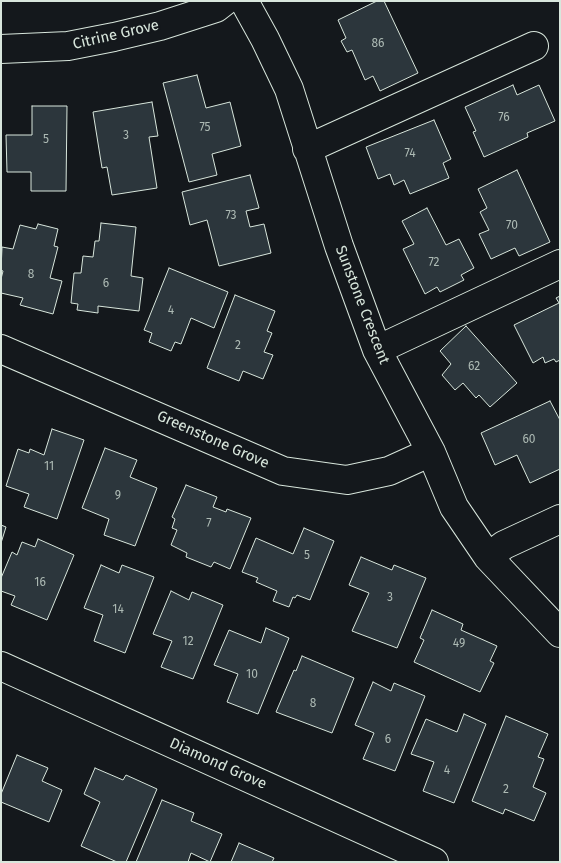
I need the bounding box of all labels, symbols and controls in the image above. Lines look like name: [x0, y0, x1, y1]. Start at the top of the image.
street label: Citrine Grove: [71, 16, 161, 54]
house number: 86: [371, 37, 385, 51]
house number: 76: [498, 111, 510, 125]
house number: 75: [199, 121, 211, 135]
house number: 3: [123, 129, 129, 143]
house number: 5: [43, 133, 49, 147]
house number: 74: [404, 147, 416, 161]
house number: 73: [225, 209, 237, 223]
house number: 70: [506, 219, 518, 233]
street label: Sunstone Crescent: [331, 243, 393, 367]
house number: 72: [428, 256, 440, 270]
house number: 8: [28, 268, 34, 282]
house number: 6: [103, 277, 109, 291]
house number: 4: [168, 304, 174, 318]
house number: 2: [235, 339, 241, 353]
house number: 62: [468, 360, 480, 374]
street label: Greenstone Grove: [154, 407, 272, 473]
house number: 60: [522, 433, 536, 447]
house number: 11: [44, 460, 54, 474]
house number: 9: [115, 489, 121, 503]
house number: 7: [206, 517, 212, 531]
house number: 5: [304, 549, 310, 563]
house number: 16: [34, 576, 46, 590]
house number: 3: [387, 591, 393, 605]
house number: 14: [112, 603, 124, 617]
house number: 12: [182, 635, 194, 649]
house number: 49: [453, 637, 465, 651]
house number: 10: [246, 668, 258, 682]
house number: 8: [310, 697, 316, 711]
house number: 6: [385, 733, 391, 747]
street label: Diamond Grove: [167, 735, 269, 793]
house number: 4: [444, 764, 450, 778]
house number: 2: [503, 783, 509, 797]

